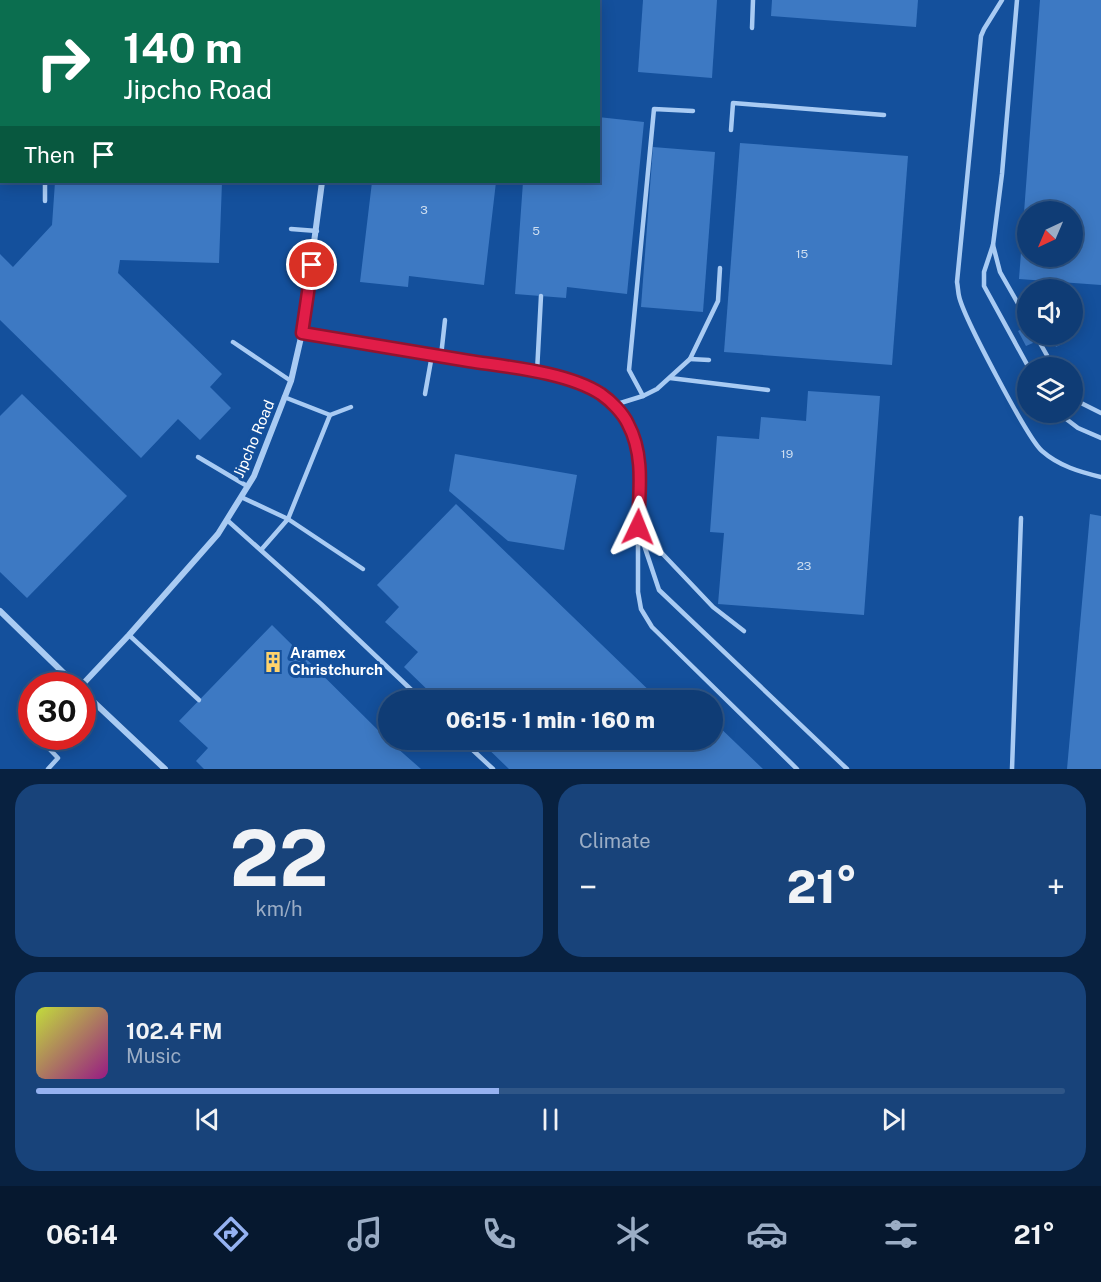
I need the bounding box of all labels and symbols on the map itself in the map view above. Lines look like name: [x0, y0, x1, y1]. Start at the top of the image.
north arrow: [1017, 201, 1083, 267]
house number: 3: [420, 203, 428, 217]
house number: 5: [532, 224, 540, 238]
pin: [286, 239, 337, 290]
house number: 15: [796, 247, 809, 261]
street label: Jipcho Road: [230, 397, 278, 480]
house number: 19: [781, 447, 793, 461]
position arrow: [606, 495, 670, 559]
house number: 23: [797, 559, 811, 573]
place label: Aramex Christchurch: [290, 644, 383, 678]
building icon: Aramex Christchurch: [261, 650, 285, 674]
speed limit sign: 30: [18, 672, 96, 750]

